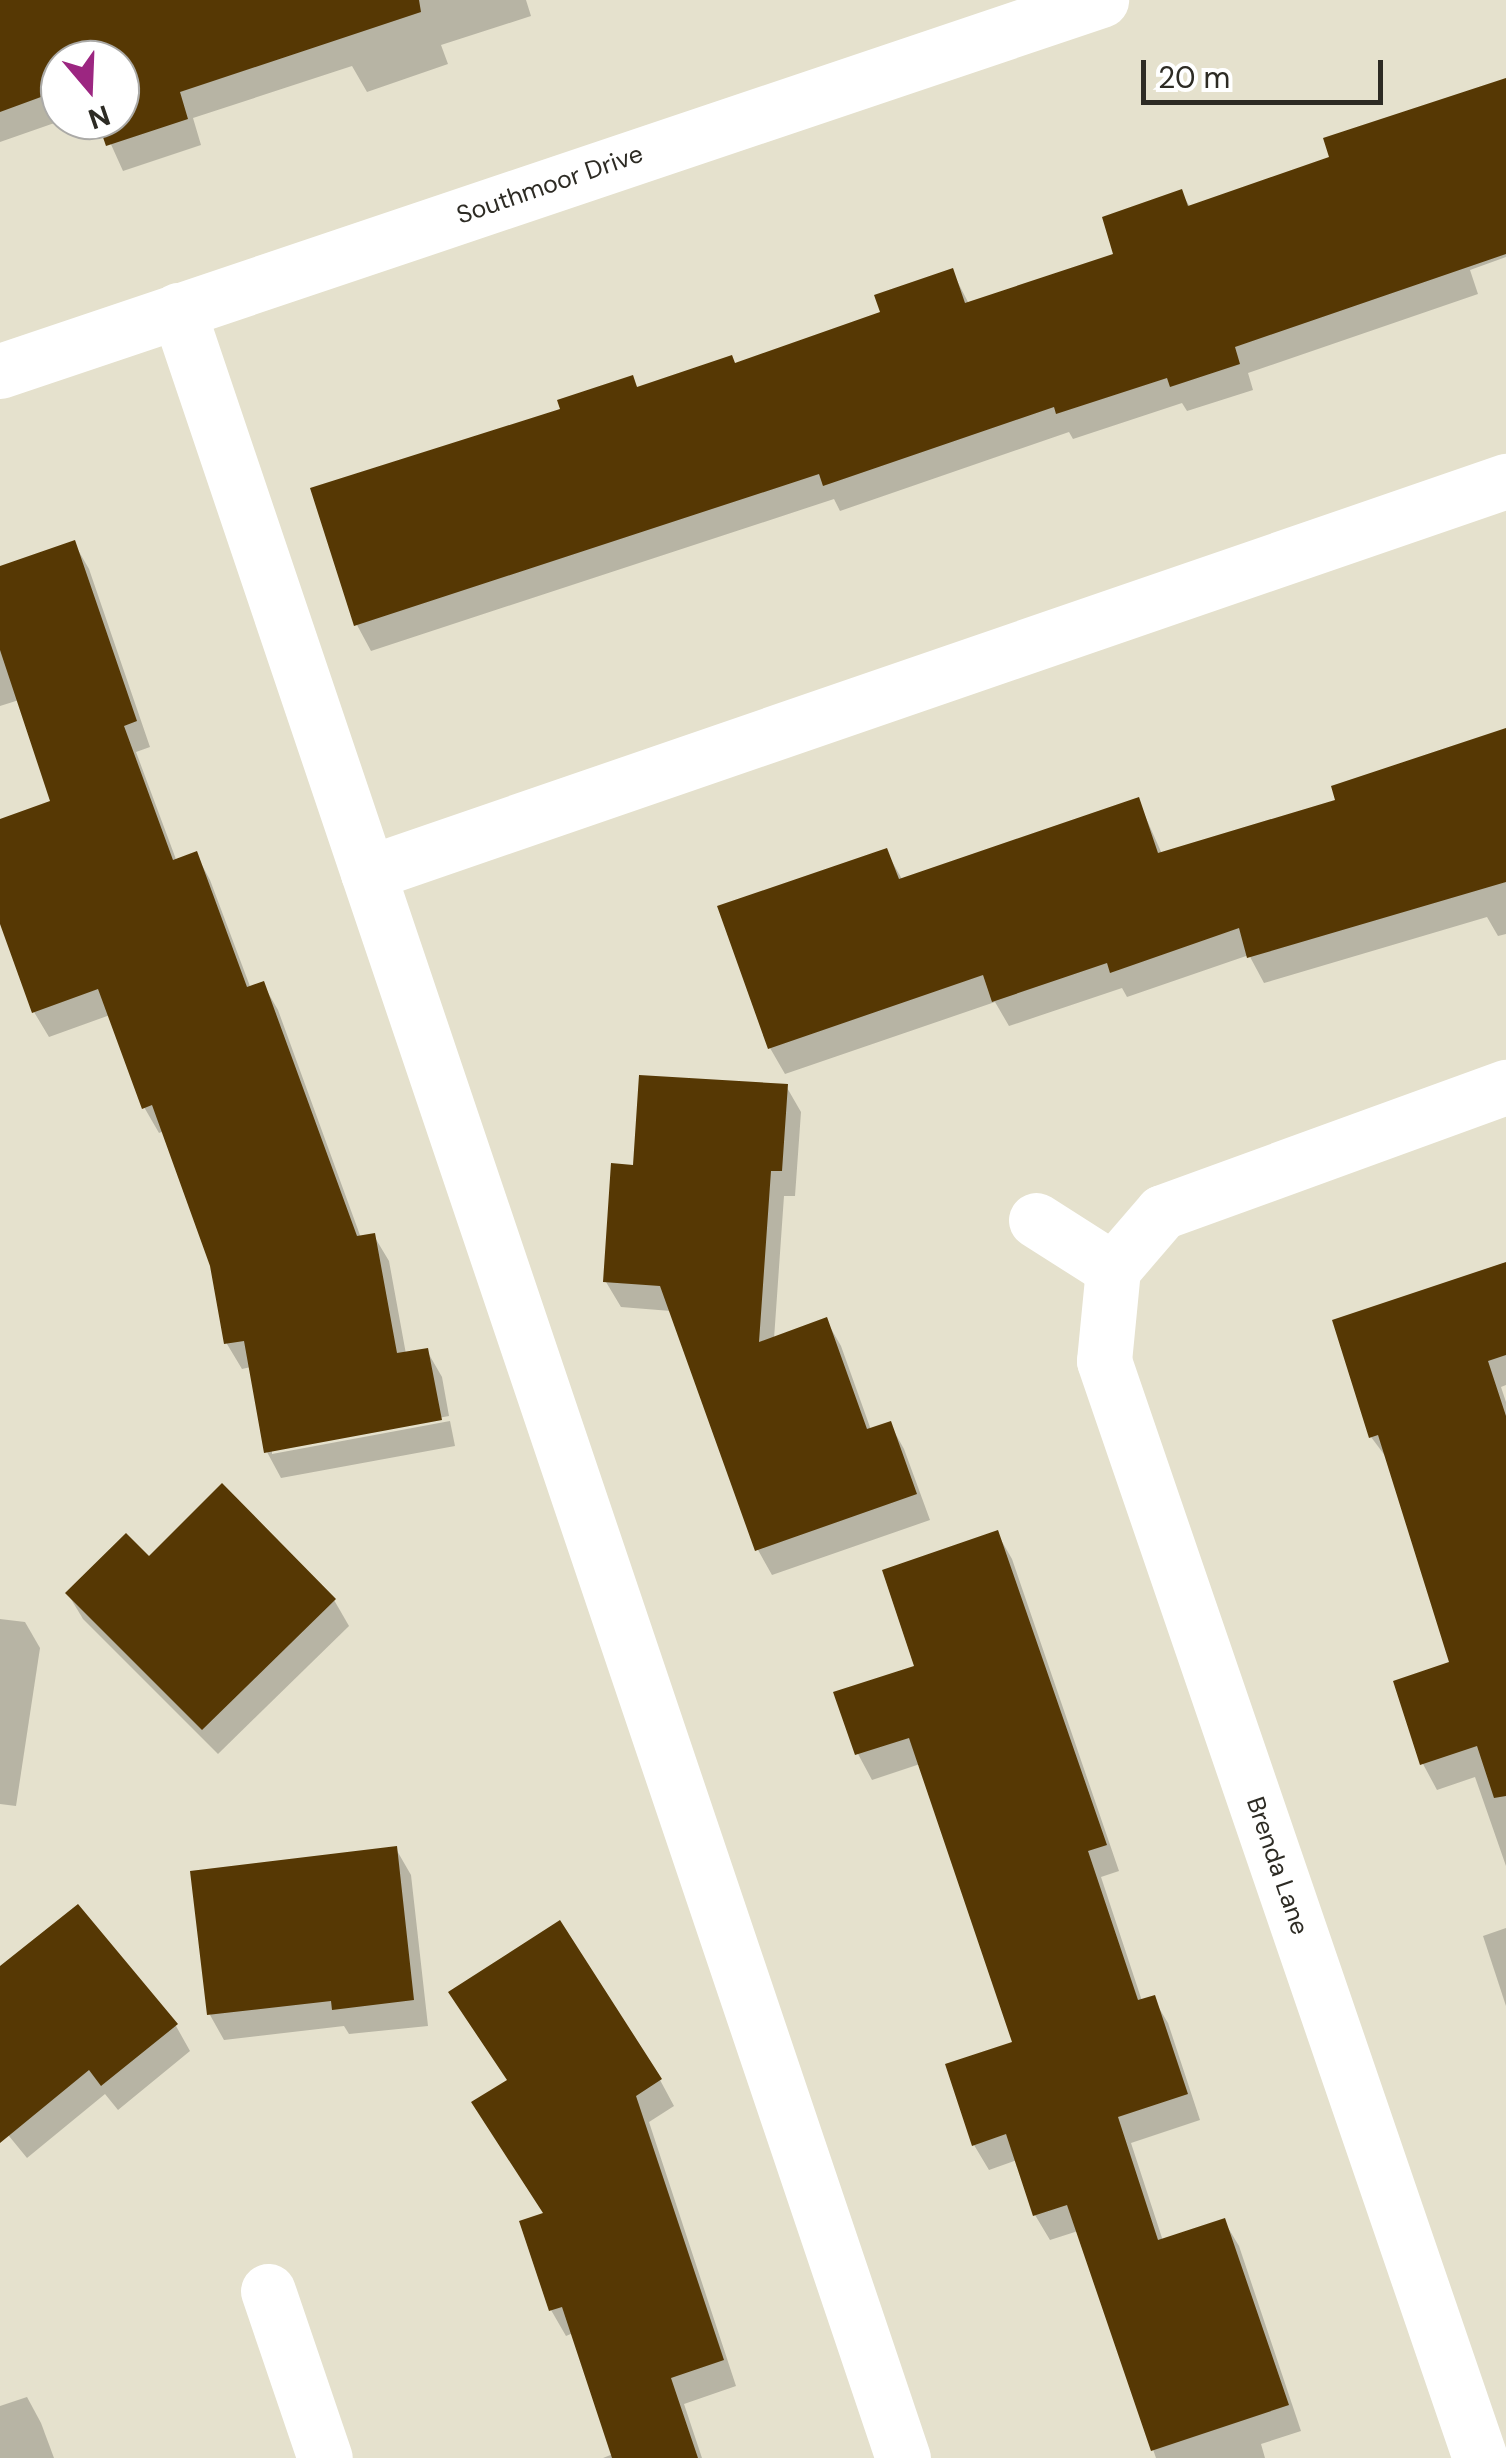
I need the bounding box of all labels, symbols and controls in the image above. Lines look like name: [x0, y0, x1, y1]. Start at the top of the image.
north arrow: [40, 40, 140, 140]
scale bar: [1146, 40, 1388, 102]
text: 20 m: [1158, 58, 1230, 97]
text: N: [84, 96, 115, 138]
street label: Southmoor Drive: [453, 139, 647, 231]
street label: Brenda Lane: [1239, 1793, 1315, 1939]

